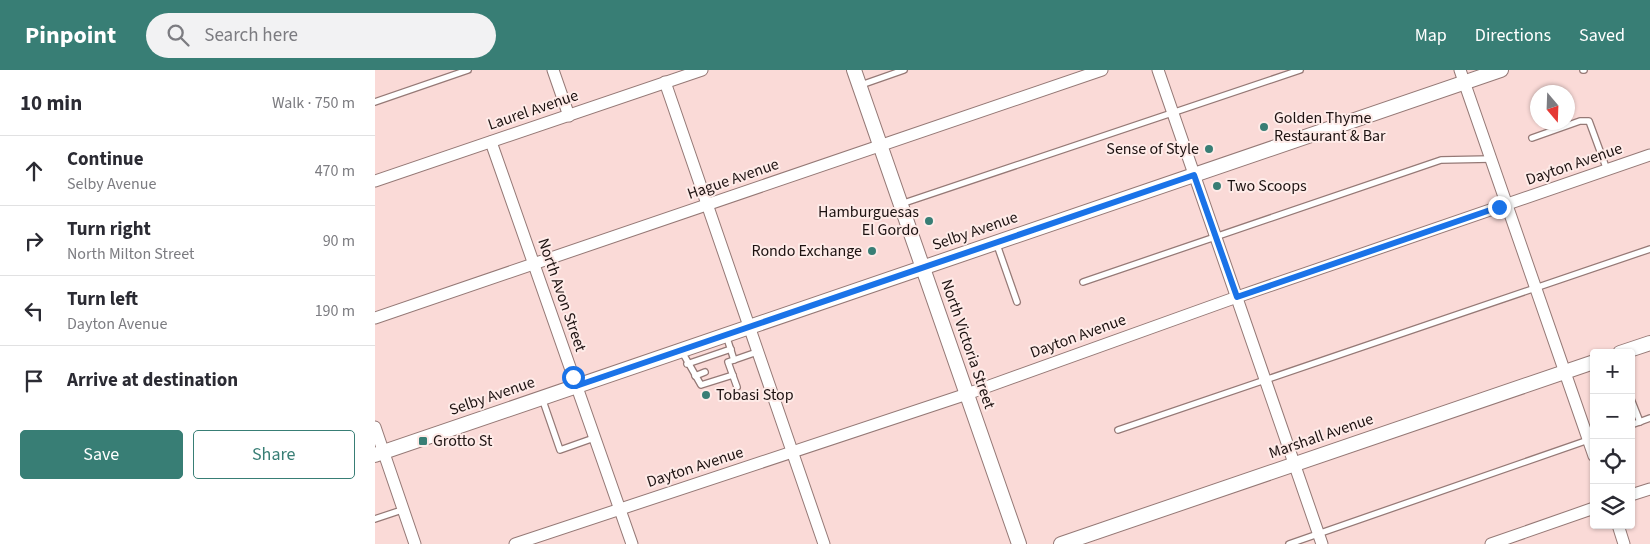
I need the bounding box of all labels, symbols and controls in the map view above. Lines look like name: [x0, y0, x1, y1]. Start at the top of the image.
search box: [146, 13, 496, 58]
text: Pinpoint: [25, 18, 116, 53]
icon: search: [164, 21, 192, 49]
text: Search here: [204, 22, 298, 49]
text: Map: [1415, 23, 1447, 48]
text: Directions: [1475, 23, 1551, 48]
text: Saved: [1579, 23, 1625, 48]
street label: Laurel Avenue: [485, 84, 581, 136]
north arrow: [1530, 85, 1575, 130]
text: 10 min: [20, 88, 82, 118]
text: Walk · 750 m: [272, 92, 355, 114]
place label: Golden Thyme Restaurant & Bar: [1274, 107, 1386, 147]
marker: Golden Thyme Restaurant & Bar: [1258, 121, 1270, 133]
street label: Dayton Avenue: [1523, 137, 1625, 191]
place label: Sense of Style: [1106, 138, 1199, 160]
marker: Sense of Style: [1203, 143, 1215, 155]
text: Continue: [67, 146, 144, 173]
street label: Hague Avenue: [684, 153, 782, 205]
icon: ahead: [20, 157, 48, 185]
text: 470 m: [315, 160, 355, 182]
text: Selby Avenue: [67, 173, 156, 195]
place label: Two Scoops: [1227, 175, 1307, 197]
marker: Two Scoops: [1211, 180, 1223, 192]
route end: [1488, 196, 1511, 219]
place label: Hamburguesas El Gordo: [818, 201, 919, 241]
street label: Selby Avenue: [929, 206, 1021, 256]
marker: Hamburguesas El Gordo: [923, 215, 935, 227]
text: Turn right: [67, 216, 151, 243]
icon: right: [20, 227, 48, 255]
text: 90 m: [323, 230, 355, 252]
street label: North Avon Street: [532, 235, 592, 355]
place label: Rondo Exchange: [751, 240, 862, 262]
text: North Milton Street: [67, 243, 194, 265]
marker: Rondo Exchange: [866, 245, 878, 257]
street label: North Victoria Street: [935, 276, 1001, 412]
text: Turn left: [67, 286, 138, 313]
icon: left: [20, 297, 48, 325]
text: 190 m: [315, 300, 355, 322]
street label: Dayton Avenue: [1027, 308, 1129, 364]
text: Dayton Avenue: [67, 313, 168, 335]
map controls: [1590, 349, 1635, 529]
button: +: [1590, 349, 1635, 394]
route start: [562, 366, 585, 389]
icon: arrive: [20, 367, 48, 395]
text: Arrive at destination: [67, 367, 238, 394]
street label: Selby Avenue: [446, 371, 538, 421]
place label: Tobasi Stop: [716, 384, 794, 406]
marker: Tobasi Stop: [700, 389, 712, 401]
button: −: [1590, 394, 1635, 439]
street label: Marshall Avenue: [1266, 408, 1376, 464]
button: Save: [20, 430, 183, 479]
button: Share: [193, 430, 355, 479]
place label: Grotto St: [433, 430, 493, 452]
marker: Grotto St: [417, 435, 429, 447]
button: locate: [1590, 439, 1635, 484]
street label: Dayton Avenue: [644, 441, 746, 493]
button: layers: [1590, 484, 1635, 529]

